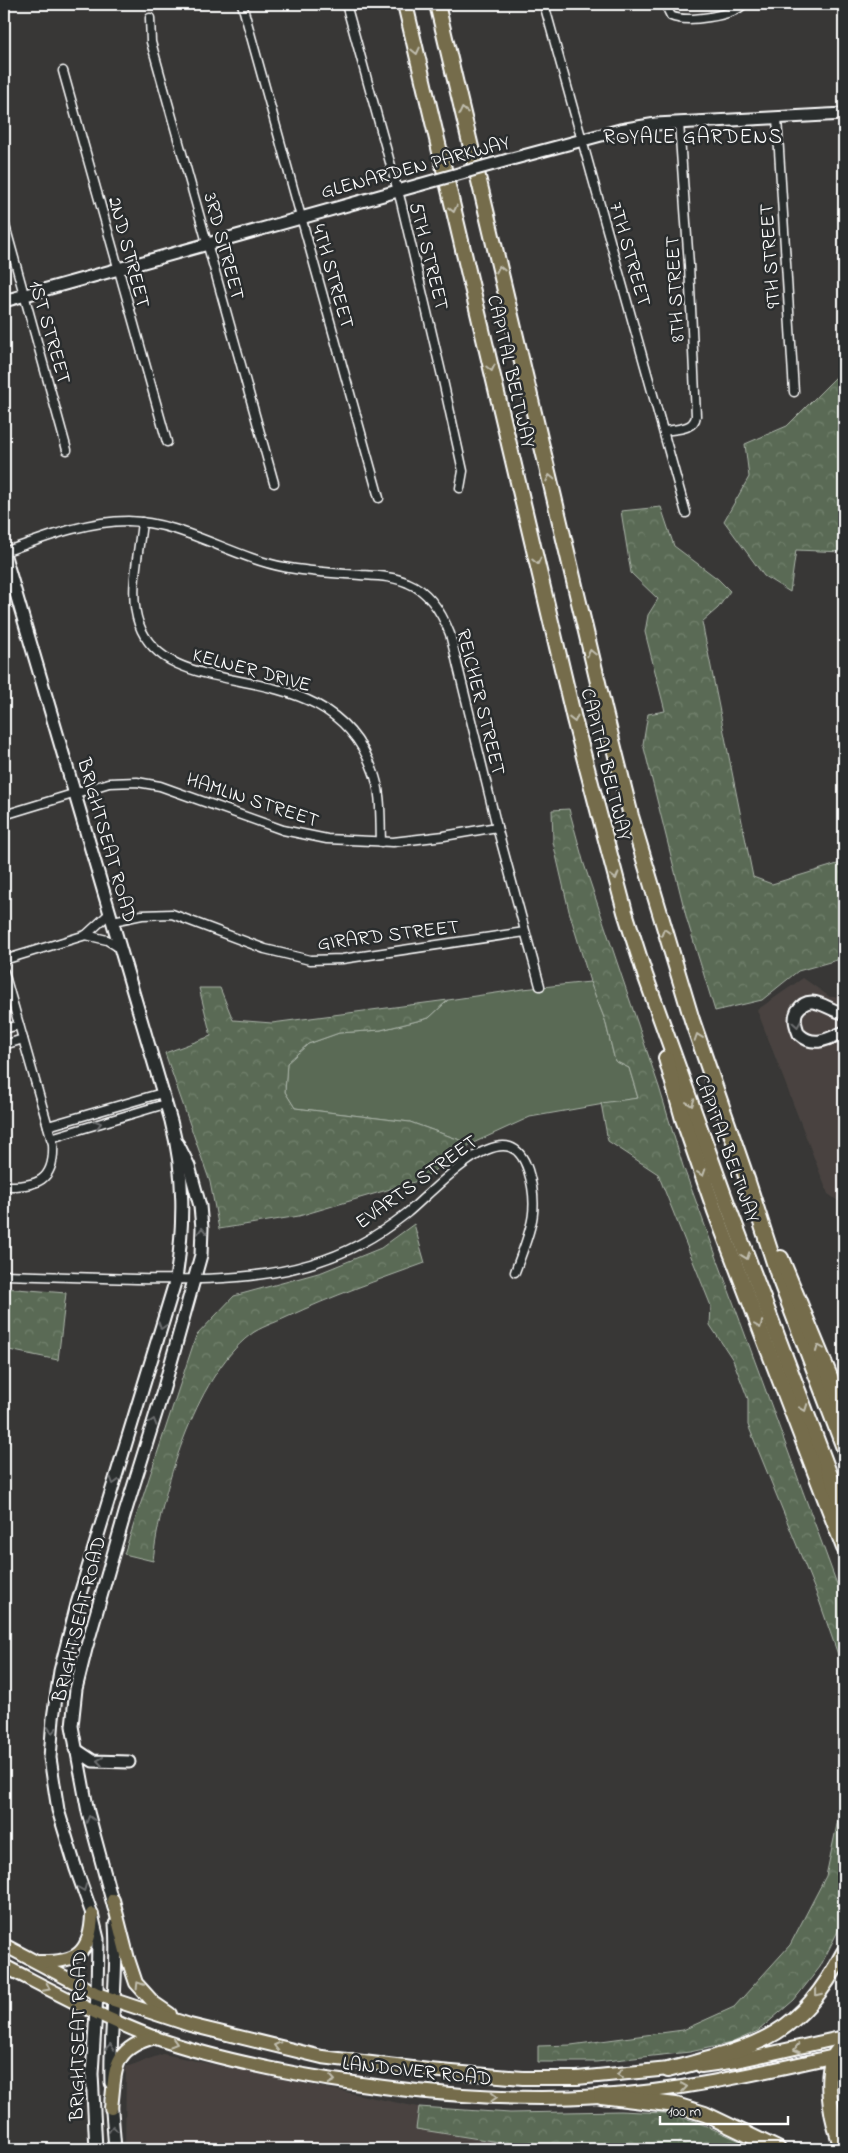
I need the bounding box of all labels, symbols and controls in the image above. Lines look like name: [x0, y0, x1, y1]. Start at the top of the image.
one-way arrow: [410, 47, 421, 56]
one-way arrow: [458, 107, 469, 116]
district label: ROYALE GARDENS: [603, 123, 783, 153]
street label: GLENARDEN PARKWAY: [318, 129, 513, 208]
street label: 3RD STREET: [194, 190, 251, 304]
street label: 2ND STREET: [99, 194, 156, 312]
street label: 5TH STREET: [400, 199, 455, 314]
street label: 7TH STREET: [600, 199, 657, 310]
street label: 9TH STREET: [753, 202, 790, 309]
one-way arrow: [447, 205, 458, 214]
street label: 4TH STREET: [303, 221, 360, 332]
street label: 8TH STREET: [659, 235, 694, 343]
one-way arrow: [495, 265, 506, 274]
street label: 1ST STREET: [20, 277, 77, 388]
street label: CAPITAL BELTWAY: [478, 292, 541, 451]
one-way arrow: [485, 363, 496, 372]
one-way arrow: [545, 474, 556, 483]
one-way arrow: [531, 556, 542, 565]
street label: REICHER STREET: [447, 626, 512, 779]
street label: KELNER DRIVE: [189, 642, 314, 701]
one-way arrow: [586, 648, 597, 657]
street label: CAPITAL BELTWAY: [572, 685, 638, 844]
one-way arrow: [568, 714, 579, 723]
street label: BRIGHTSEAT ROAD: [68, 754, 143, 926]
street label: HAMLIN STREET: [182, 766, 322, 836]
one-way arrow: [610, 871, 620, 880]
street label: GIRARD STREET: [316, 913, 461, 960]
one-way arrow: [661, 928, 671, 937]
one-way arrow: [791, 1021, 802, 1029]
one-way arrow: [694, 1033, 704, 1042]
street label: CAPITAL BELTWAY: [685, 1071, 766, 1227]
one-way arrow: [685, 1099, 695, 1107]
one-way arrow: [94, 1119, 102, 1129]
street label: EVARTS STREET: [350, 1129, 485, 1237]
one-way arrow: [696, 1168, 706, 1177]
one-way arrow: [197, 1227, 207, 1234]
one-way arrow: [740, 1251, 750, 1260]
one-way arrow: [158, 1321, 168, 1330]
one-way arrow: [753, 1321, 763, 1329]
one-way arrow: [815, 1344, 826, 1353]
one-way arrow: [798, 1403, 808, 1412]
one-way arrow: [148, 1419, 158, 1427]
one-way arrow: [109, 1477, 119, 1485]
street label: BRIGHTSEAT ROAD: [46, 1534, 115, 1707]
one-way arrow: [47, 1726, 58, 1734]
one-way arrow: [96, 1756, 104, 1767]
one-way arrow: [85, 1815, 96, 1824]
one-way arrow: [77, 1883, 87, 1891]
street label: BRIGHTSEAT ROAD: [64, 1951, 95, 2122]
one-way arrow: [135, 1981, 145, 1990]
one-way arrow: [42, 1982, 51, 1992]
one-way arrow: [815, 1987, 824, 1997]
one-way arrow: [170, 2037, 179, 2048]
one-way arrow: [272, 2041, 281, 2052]
one-way arrow: [105, 2042, 116, 2050]
one-way arrow: [792, 2043, 801, 2054]
street label: LANDOVER ROAD: [341, 2050, 493, 2095]
one-way arrow: [615, 2068, 623, 2079]
one-way arrow: [328, 2074, 337, 2084]
one-way arrow: [680, 2082, 688, 2093]
one-way arrow: [490, 2092, 498, 2102]
scale bar: [660, 2093, 788, 2125]
text: 100 m: [668, 2101, 701, 2123]
one-way arrow: [108, 2124, 119, 2132]

